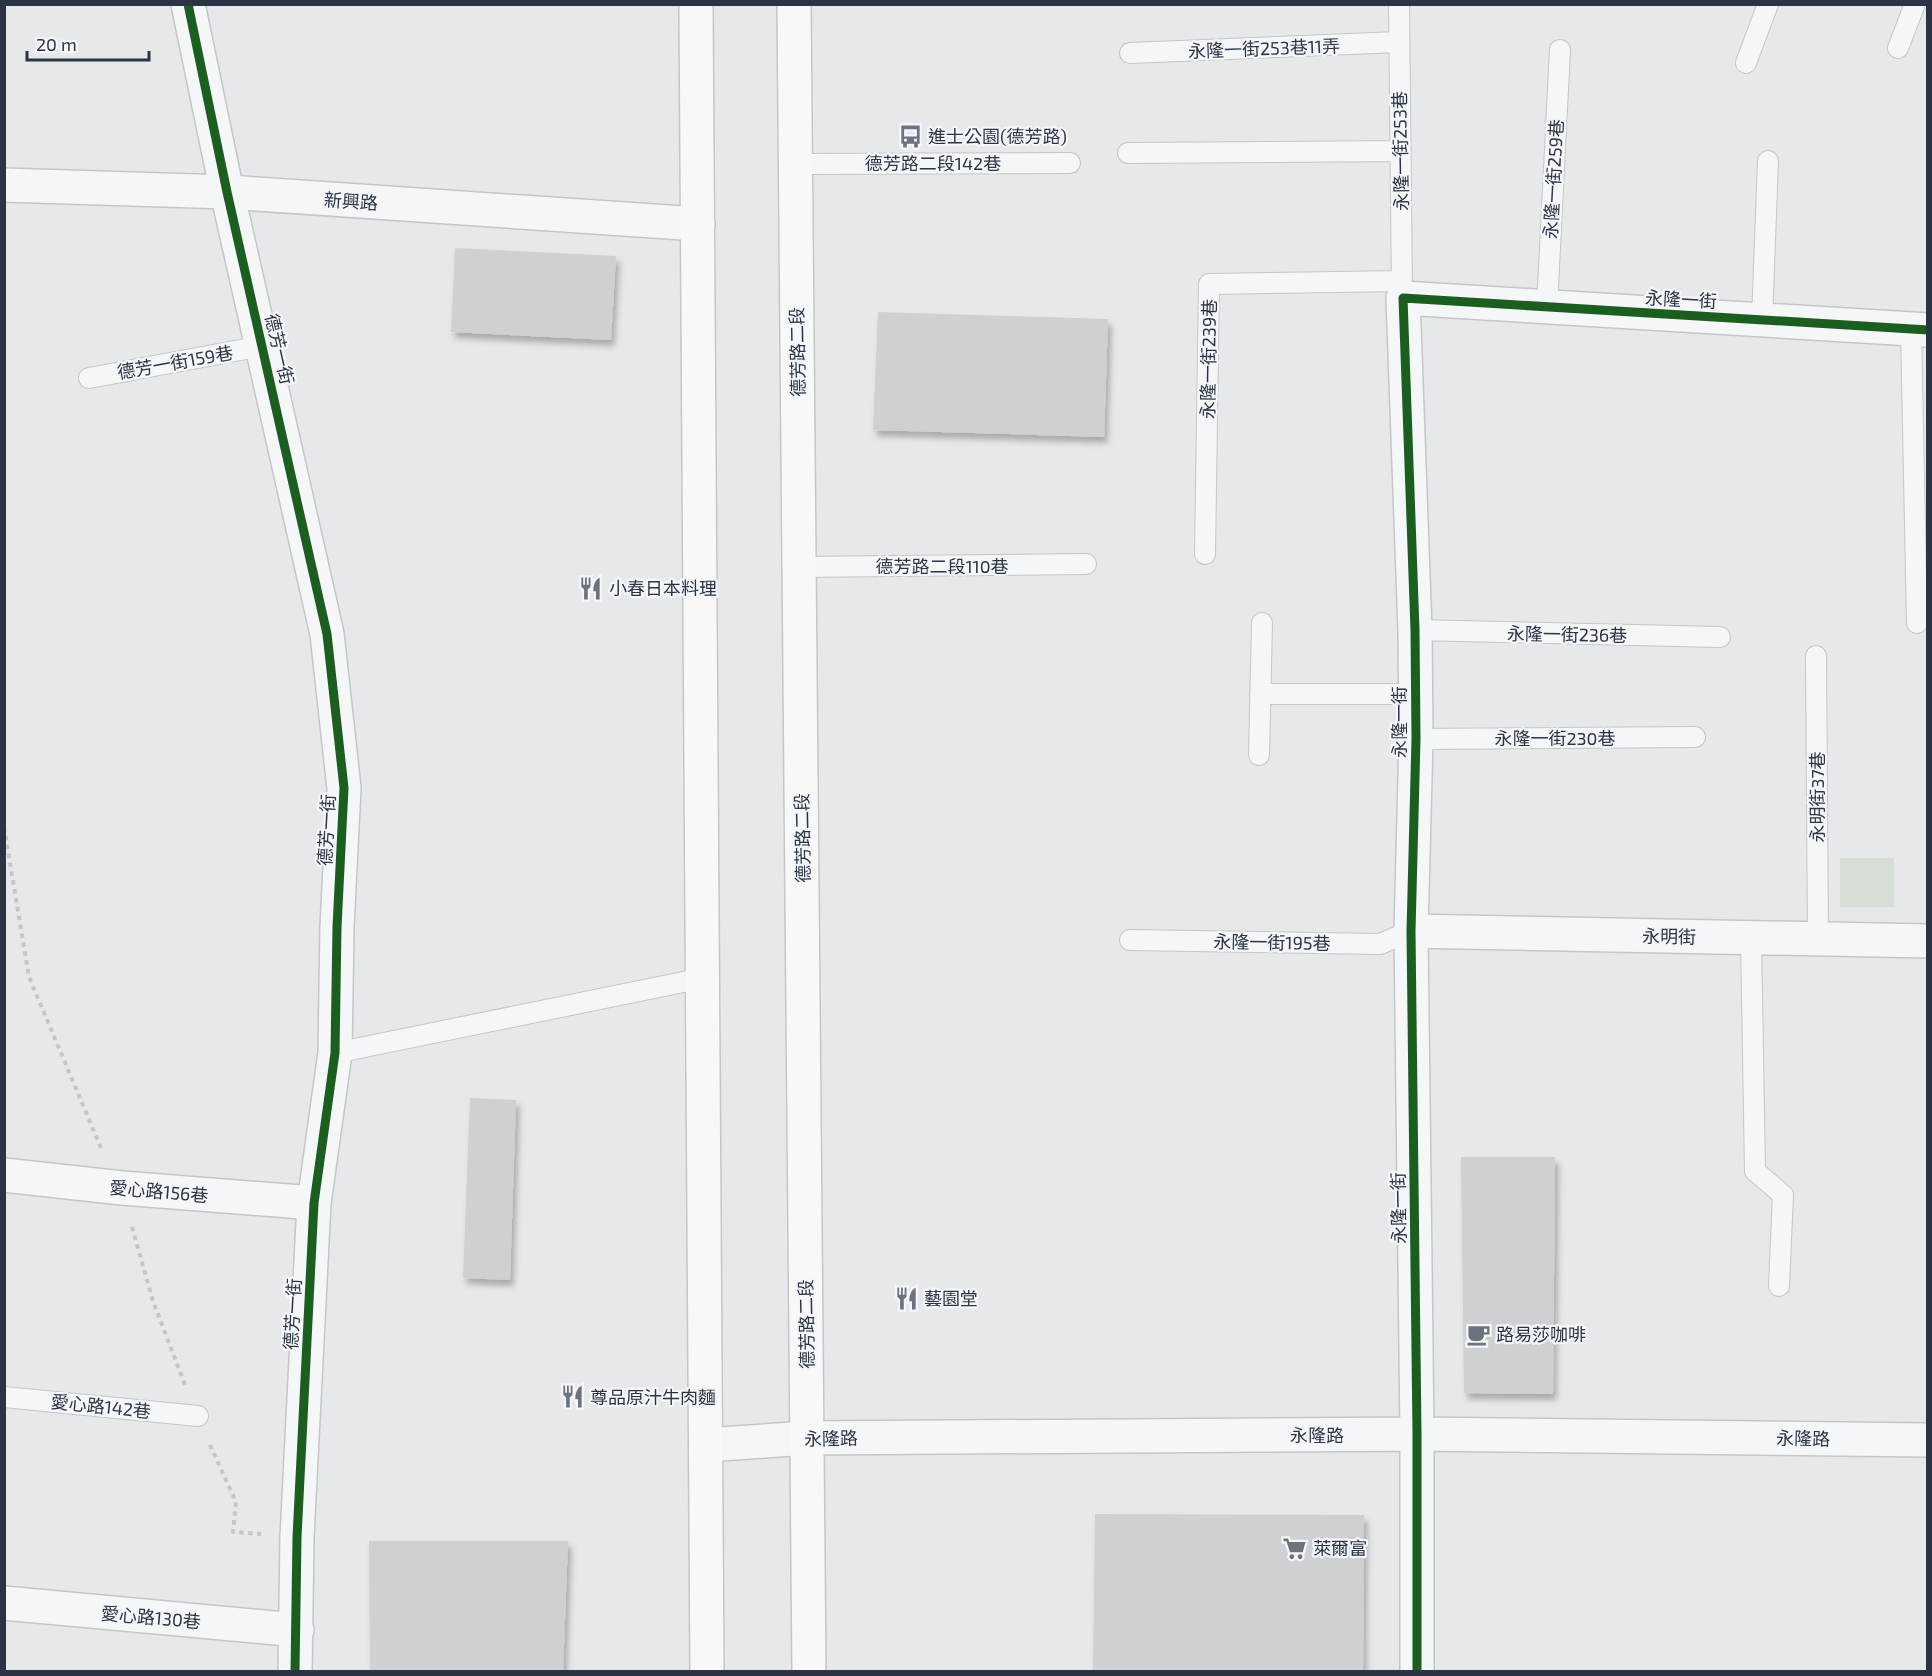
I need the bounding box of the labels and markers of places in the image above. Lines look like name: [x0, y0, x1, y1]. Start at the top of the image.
bus stop icon: 進士公園(德芳路): [897, 123, 923, 149]
place label: 進士公園(德芳路): [928, 125, 1067, 147]
restaurant icon: 小春日本料理: [578, 575, 604, 601]
place label: 小春日本料理: [609, 577, 717, 599]
restaurant icon: 藝園堂: [893, 1285, 919, 1311]
place label: 藝園堂: [924, 1287, 978, 1309]
cafe icon: 路易莎咖啡: [1465, 1321, 1491, 1347]
place label: 路易莎咖啡: [1496, 1323, 1586, 1345]
restaurant icon: 尊品原汁牛肉麵: [559, 1384, 585, 1410]
place label: 尊品原汁牛肉麵: [590, 1386, 716, 1408]
supermarket icon: 萊爾富: [1282, 1535, 1308, 1561]
place label: 萊爾富: [1313, 1537, 1367, 1559]

